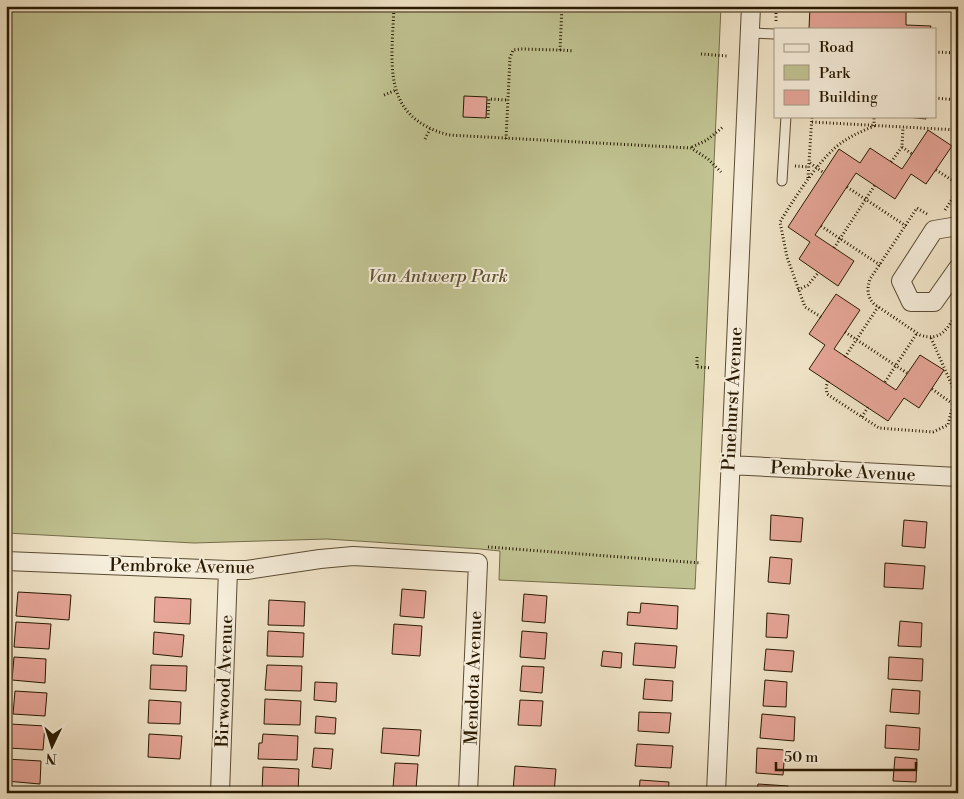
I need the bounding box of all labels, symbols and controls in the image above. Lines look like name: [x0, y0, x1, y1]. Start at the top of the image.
legend: [774, 28, 936, 118]
text: Road: [819, 38, 854, 57]
text: Park: [819, 64, 851, 83]
text: Building: [818, 88, 878, 107]
park label: Van Antwerp Park: [368, 265, 508, 288]
street label: Pinehurst Avenue: [717, 326, 748, 472]
street label: Pembroke Avenue: [770, 456, 916, 487]
street label: Pembroke Avenue: [109, 554, 255, 579]
street label: Mendota Avenue: [460, 610, 487, 746]
street label: Birwood Avenue: [211, 614, 238, 749]
north arrow: [28, 722, 78, 772]
scale bar: [776, 739, 916, 771]
text: 50 m: [784, 748, 818, 767]
text: N: [45, 749, 57, 767]

